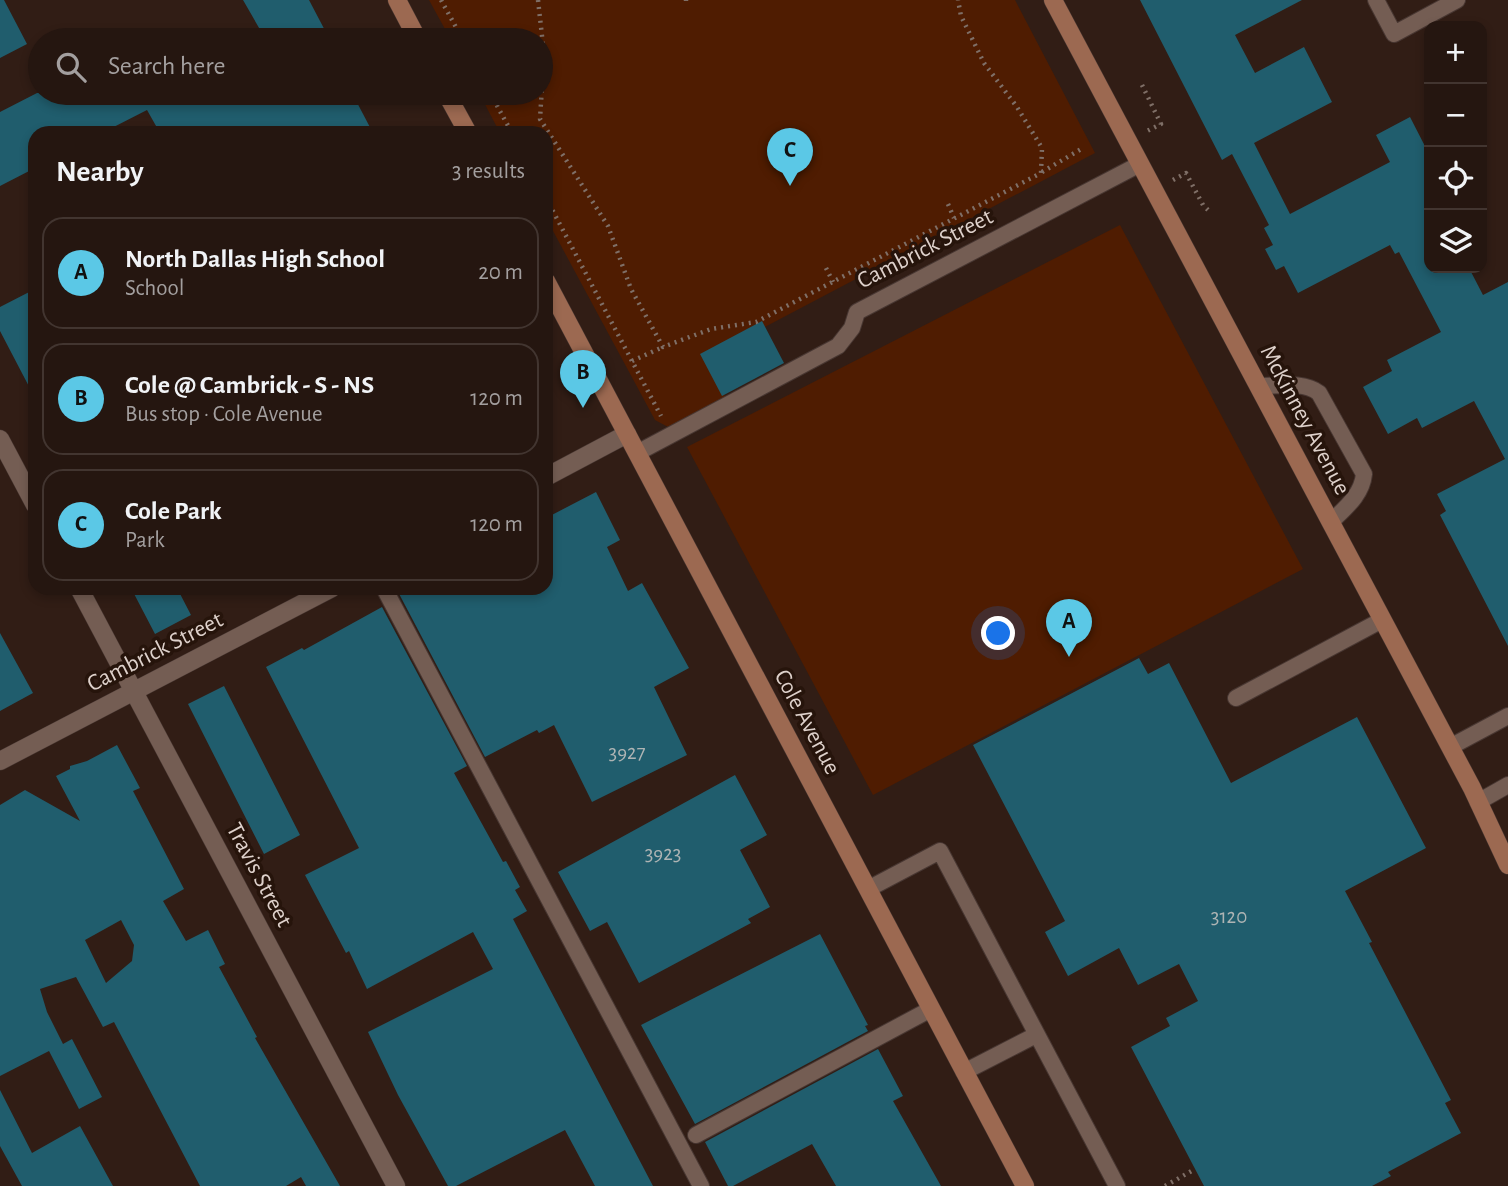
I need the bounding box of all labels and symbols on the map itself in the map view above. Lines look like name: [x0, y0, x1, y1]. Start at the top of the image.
pin: C: [767, 128, 813, 186]
street label: Cambrick Street: [853, 204, 997, 293]
street label: McKinney Avenue: [1256, 341, 1354, 499]
pin: B: [560, 350, 606, 408]
pin: A: [1046, 599, 1092, 657]
street label: Cambrick Street: [83, 607, 227, 696]
your location: [981, 616, 1015, 650]
street label: Cole Avenue: [769, 666, 845, 778]
house number: 3927: [609, 742, 646, 763]
street label: Travis Street: [222, 819, 296, 931]
house number: 3923: [645, 843, 681, 864]
house number: 3120: [1211, 906, 1247, 927]

